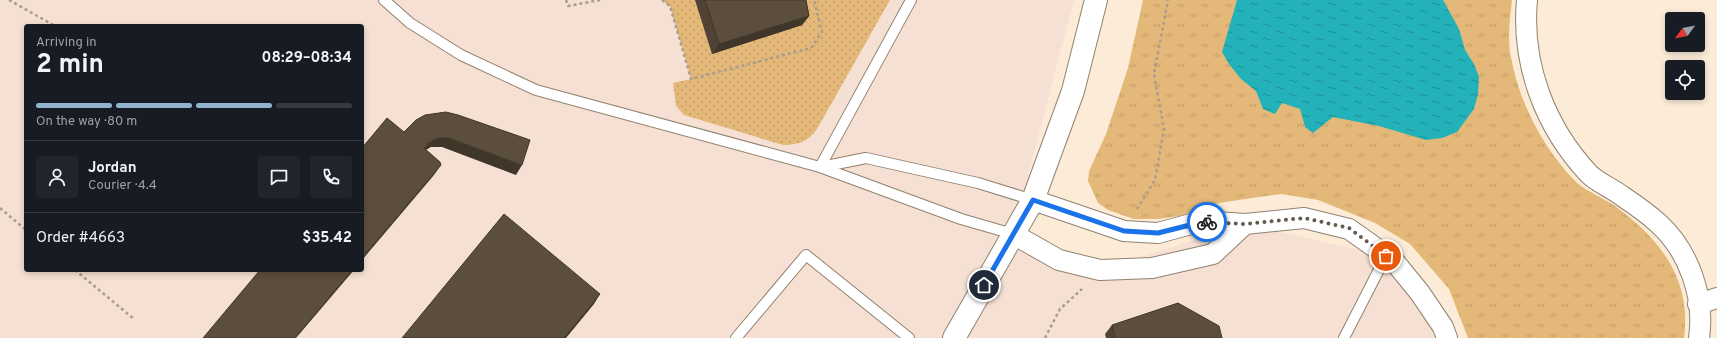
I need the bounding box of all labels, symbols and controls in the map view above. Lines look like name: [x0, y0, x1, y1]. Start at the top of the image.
north arrow: [1665, 12, 1705, 52]
map controls: [1665, 12, 1705, 100]
text: Arriving in: [36, 35, 97, 51]
text: 2 min: [36, 49, 104, 82]
text: 08:29–08:34: [262, 49, 352, 68]
button: locate: [1665, 60, 1705, 100]
text: On the way · 80 m: [36, 114, 137, 130]
button: person: [36, 156, 78, 198]
button: chat: [258, 156, 300, 198]
button: phone: [310, 156, 352, 198]
text: Jordan: [88, 159, 137, 178]
text: Courier · 4.4: [88, 178, 157, 194]
courier: [1187, 202, 1227, 242]
icon: bike: [1196, 211, 1218, 233]
text: Order #4663: [36, 229, 125, 248]
text: $35.42: [302, 229, 352, 248]
pin: [1369, 239, 1403, 273]
icon: bag: [1375, 245, 1397, 267]
pin: [967, 268, 1001, 302]
icon: home: [973, 274, 995, 296]

